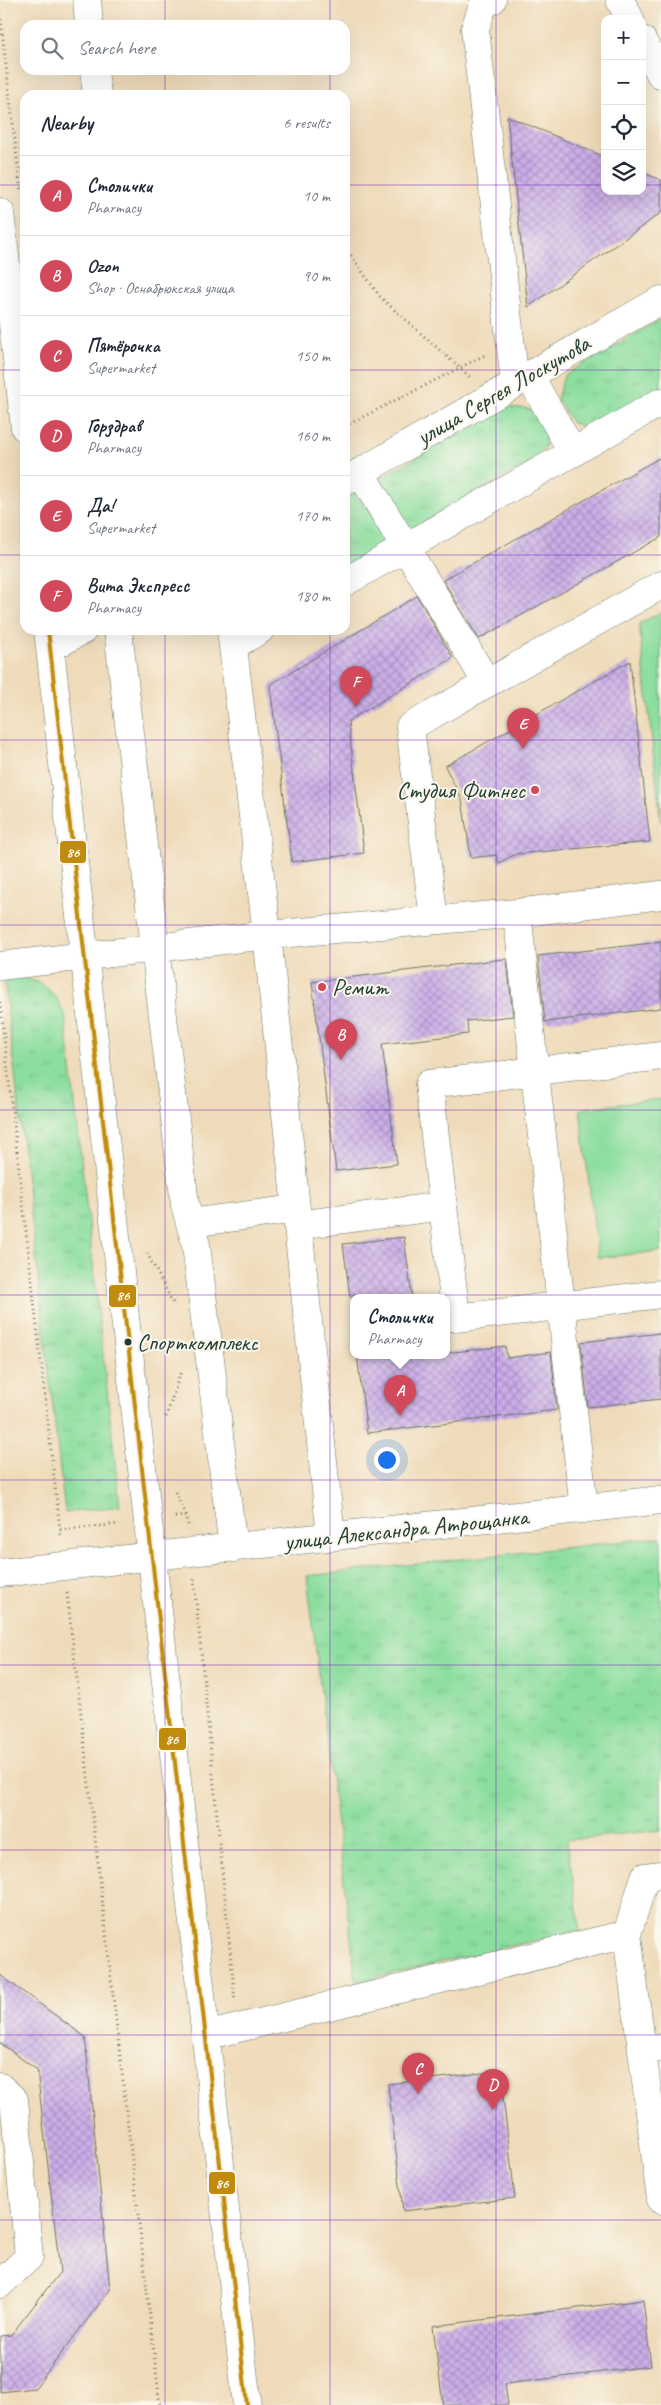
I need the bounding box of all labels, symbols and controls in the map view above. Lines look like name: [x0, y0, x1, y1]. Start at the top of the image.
map controls: [601, 15, 646, 195]
button: +: [601, 15, 646, 60]
search box: [20, 20, 350, 75]
icon: search: [38, 34, 66, 62]
text: Search here: [78, 36, 155, 60]
button: −: [601, 60, 646, 105]
button: locate: [601, 105, 646, 150]
text: Nearby: [40, 110, 93, 136]
text: 6 results: [283, 113, 330, 133]
button: layers: [601, 150, 646, 195]
text: Столички: [87, 174, 152, 198]
text: A: [52, 186, 60, 206]
text: 10 m: [303, 186, 330, 206]
text: Pharmacy: [87, 198, 141, 218]
text: Ozon: [87, 254, 119, 278]
text: B: [52, 266, 60, 286]
text: 90 m: [303, 266, 330, 286]
text: Shop · Оснабрюкская улица: [87, 278, 234, 298]
street label: улица Сергея Лоскутова: [409, 327, 596, 453]
text: Пятёрочка: [87, 334, 160, 358]
text: C: [52, 346, 60, 366]
text: 150 m: [296, 346, 330, 366]
text: Supermarket: [87, 358, 155, 378]
text: Горздрав: [87, 414, 141, 438]
text: D: [51, 426, 61, 446]
text: 160 m: [296, 426, 330, 446]
text: Pharmacy: [87, 438, 141, 458]
text: Да!: [87, 494, 114, 518]
text: E: [52, 506, 60, 526]
text: 170 m: [296, 506, 330, 526]
text: Supermarket: [87, 518, 155, 538]
text: Вита Экспресс: [87, 574, 189, 598]
text: F: [52, 586, 60, 606]
text: 180 m: [296, 586, 330, 606]
text: Pharmacy: [87, 598, 141, 618]
pin: F: [340, 666, 372, 707]
pin: E: [507, 708, 539, 749]
place label: Студия Фитнес: [397, 775, 527, 805]
marker: Студия Фитнес: [529, 784, 541, 796]
line badge: 86: [59, 840, 87, 864]
text: 86: [67, 844, 81, 861]
place label: Ремит: [332, 972, 390, 1002]
marker: Ремит: [316, 981, 328, 993]
pin: B: [325, 1019, 357, 1060]
line badge: 86: [108, 1284, 137, 1308]
text: 86: [117, 1287, 131, 1304]
popup: [350, 1294, 450, 1359]
text: Столички: [368, 1305, 432, 1329]
place label: Спорткомплекс: [137, 1328, 259, 1357]
text: Pharmacy: [368, 1329, 422, 1349]
marker: Спорткомплекс: [123, 1337, 133, 1347]
pin: A: [384, 1375, 416, 1416]
your location: [374, 1447, 400, 1473]
street label: улица Александра Атрощанка: [281, 1501, 532, 1557]
line badge: 86: [158, 1727, 187, 1751]
text: 86: [166, 1731, 180, 1748]
pin: C: [402, 2053, 434, 2094]
pin: D: [477, 2069, 509, 2110]
line badge: 86: [208, 2171, 236, 2195]
text: 86: [216, 2175, 230, 2192]

